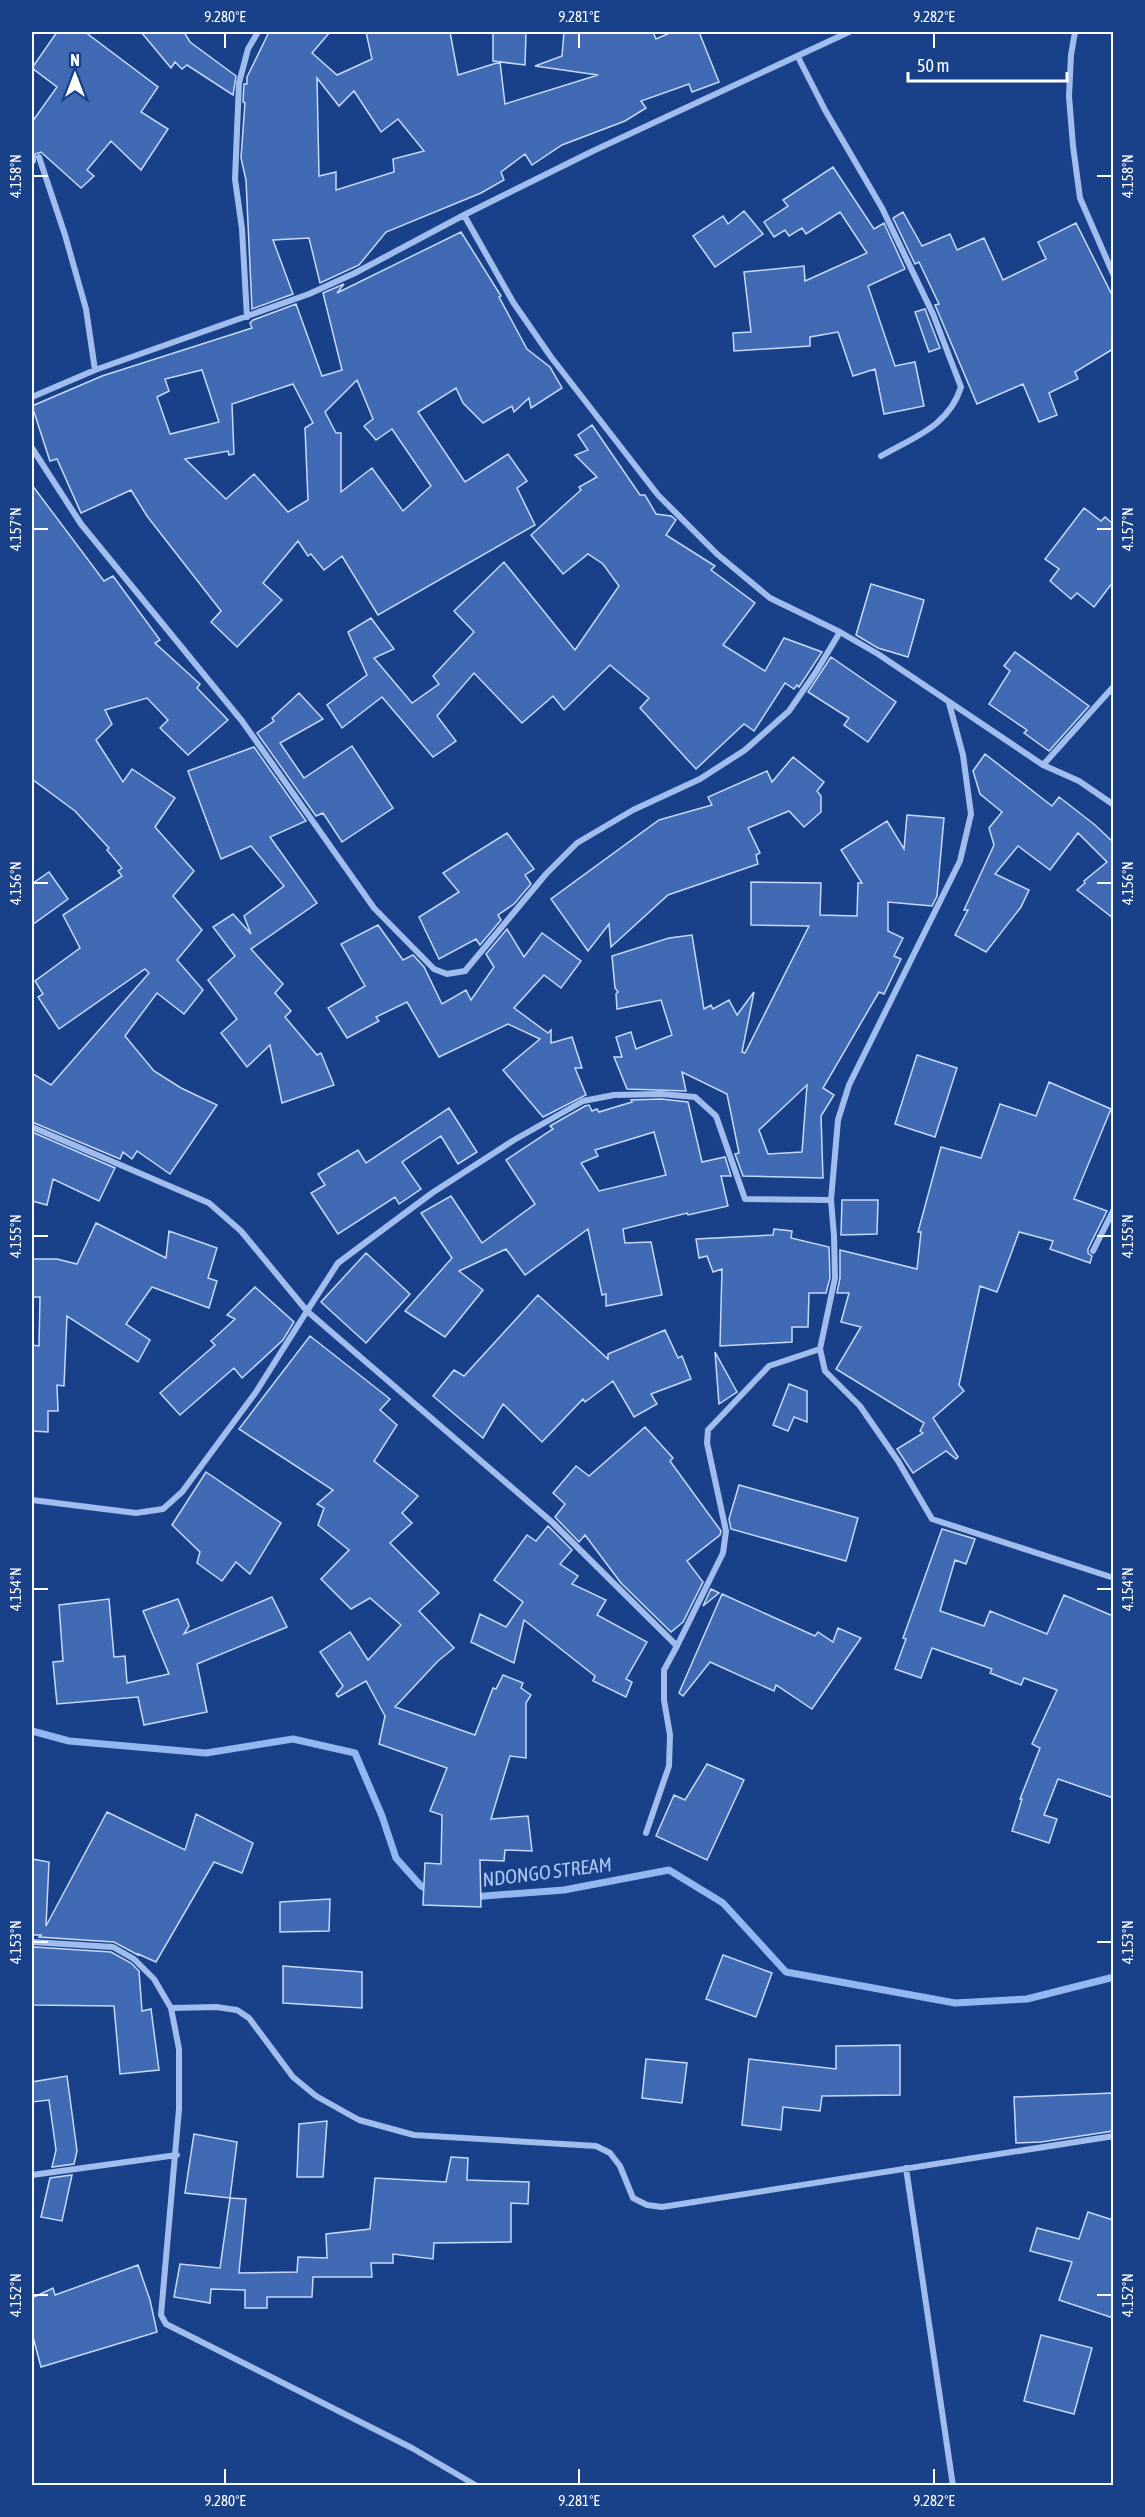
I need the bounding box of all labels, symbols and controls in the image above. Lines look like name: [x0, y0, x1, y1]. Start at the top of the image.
text: 9.280°E: [204, 8, 246, 25]
text: 9.281°E: [558, 8, 600, 25]
text: 9.282°E: [913, 8, 955, 25]
north arrow: [45, 45, 105, 105]
scale bar: [908, 45, 1067, 83]
text: N: [70, 51, 80, 69]
text: 50 m: [917, 55, 949, 76]
text: 4.158°N: [7, 154, 24, 198]
text: 4.158°N: [1119, 154, 1136, 198]
text: 4.157°N: [7, 507, 24, 551]
text: 4.157°N: [1119, 507, 1136, 551]
text: 4.156°N: [7, 861, 24, 905]
text: 4.156°N: [1119, 861, 1136, 905]
text: 4.155°N: [7, 1214, 24, 1258]
text: 4.155°N: [1119, 1214, 1136, 1258]
text: 4.154°N: [7, 1567, 24, 1611]
text: 4.154°N: [1119, 1567, 1136, 1611]
water label: NDONGO STREAM: [481, 1852, 613, 1891]
text: 4.153°N: [7, 1920, 24, 1964]
text: 4.153°N: [1119, 1920, 1136, 1964]
text: 4.152°N: [7, 2273, 24, 2317]
text: 4.152°N: [1119, 2273, 1136, 2317]
text: 9.280°E: [204, 2492, 246, 2509]
text: 9.281°E: [558, 2492, 600, 2509]
text: 9.282°E: [913, 2492, 955, 2509]

